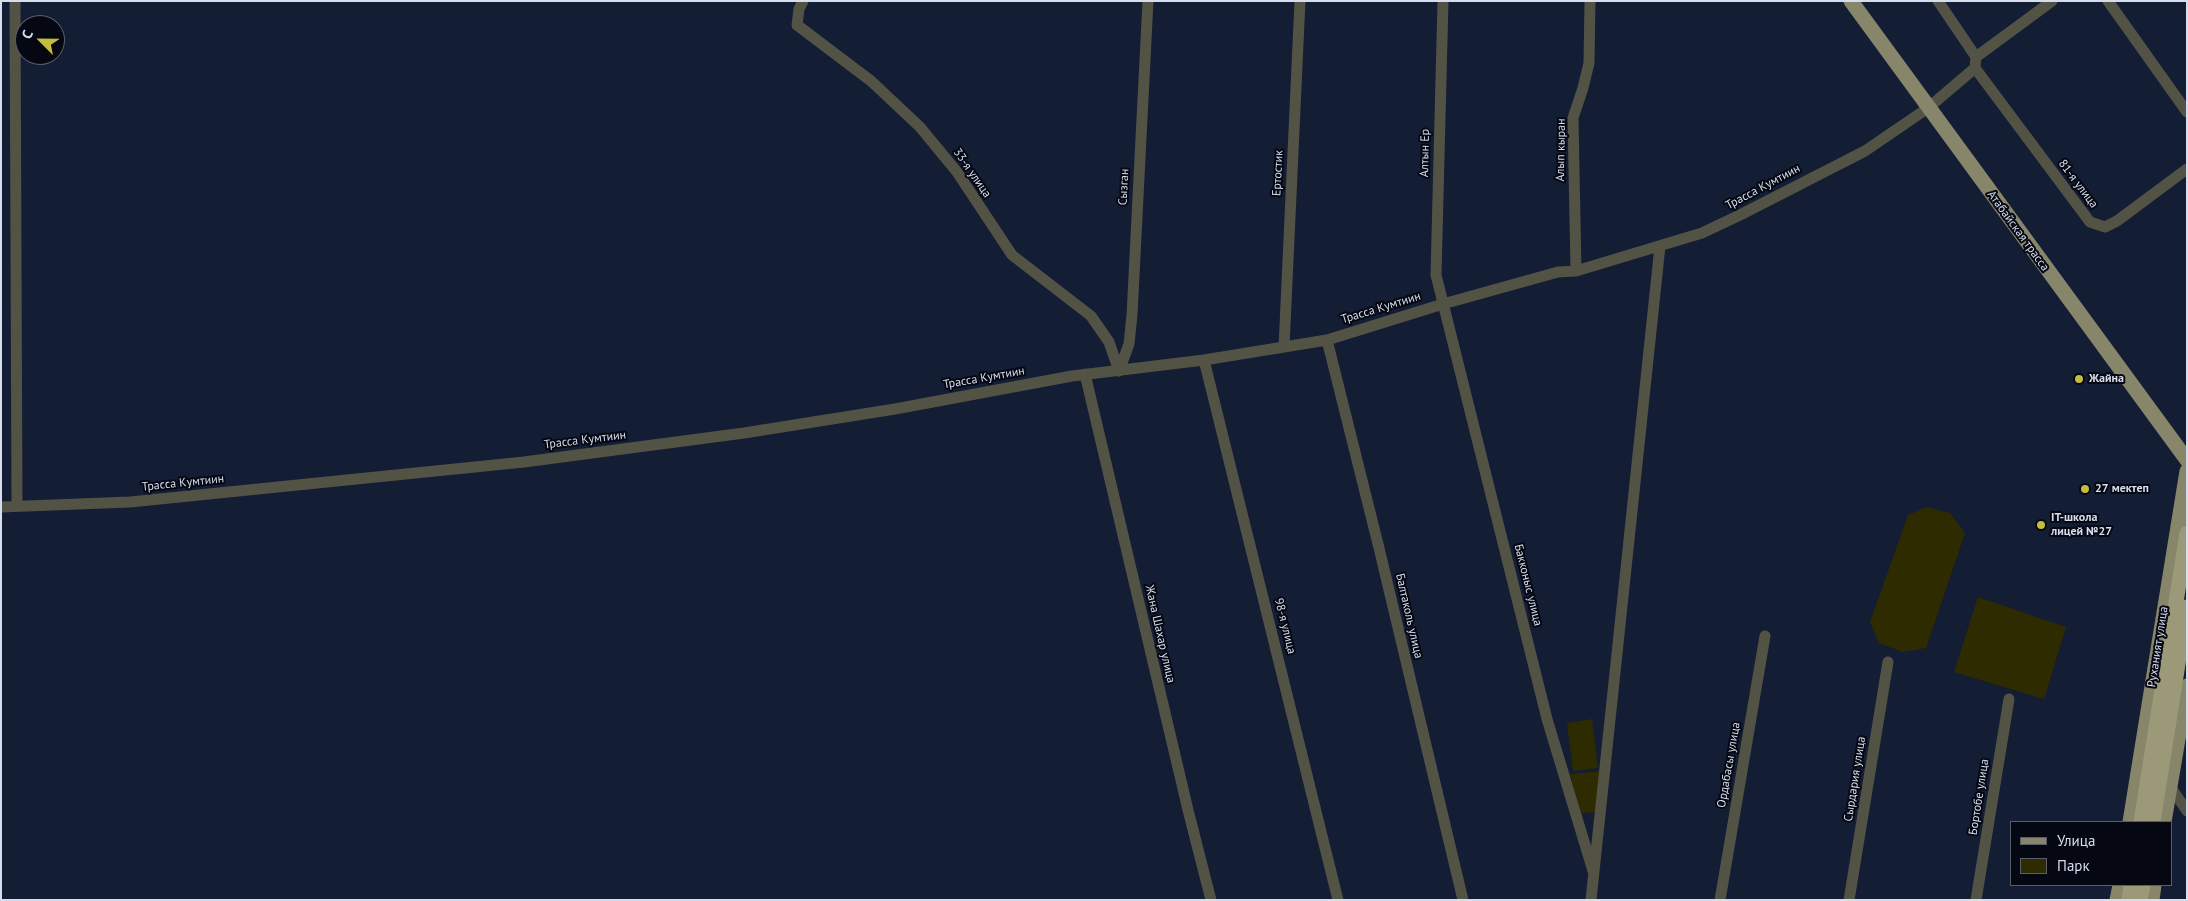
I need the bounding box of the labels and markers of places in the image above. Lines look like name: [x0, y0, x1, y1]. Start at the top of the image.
place label: Жайна: [2089, 372, 2124, 386]
marker: Жайна: [2073, 373, 2085, 385]
place label: 27 мектеп: [2095, 482, 2149, 496]
marker: 27 мектеп: [2079, 483, 2091, 495]
place label: IT-школа лицей №27: [2051, 511, 2112, 539]
marker: IT-школа лицей №27: [2035, 519, 2047, 531]

